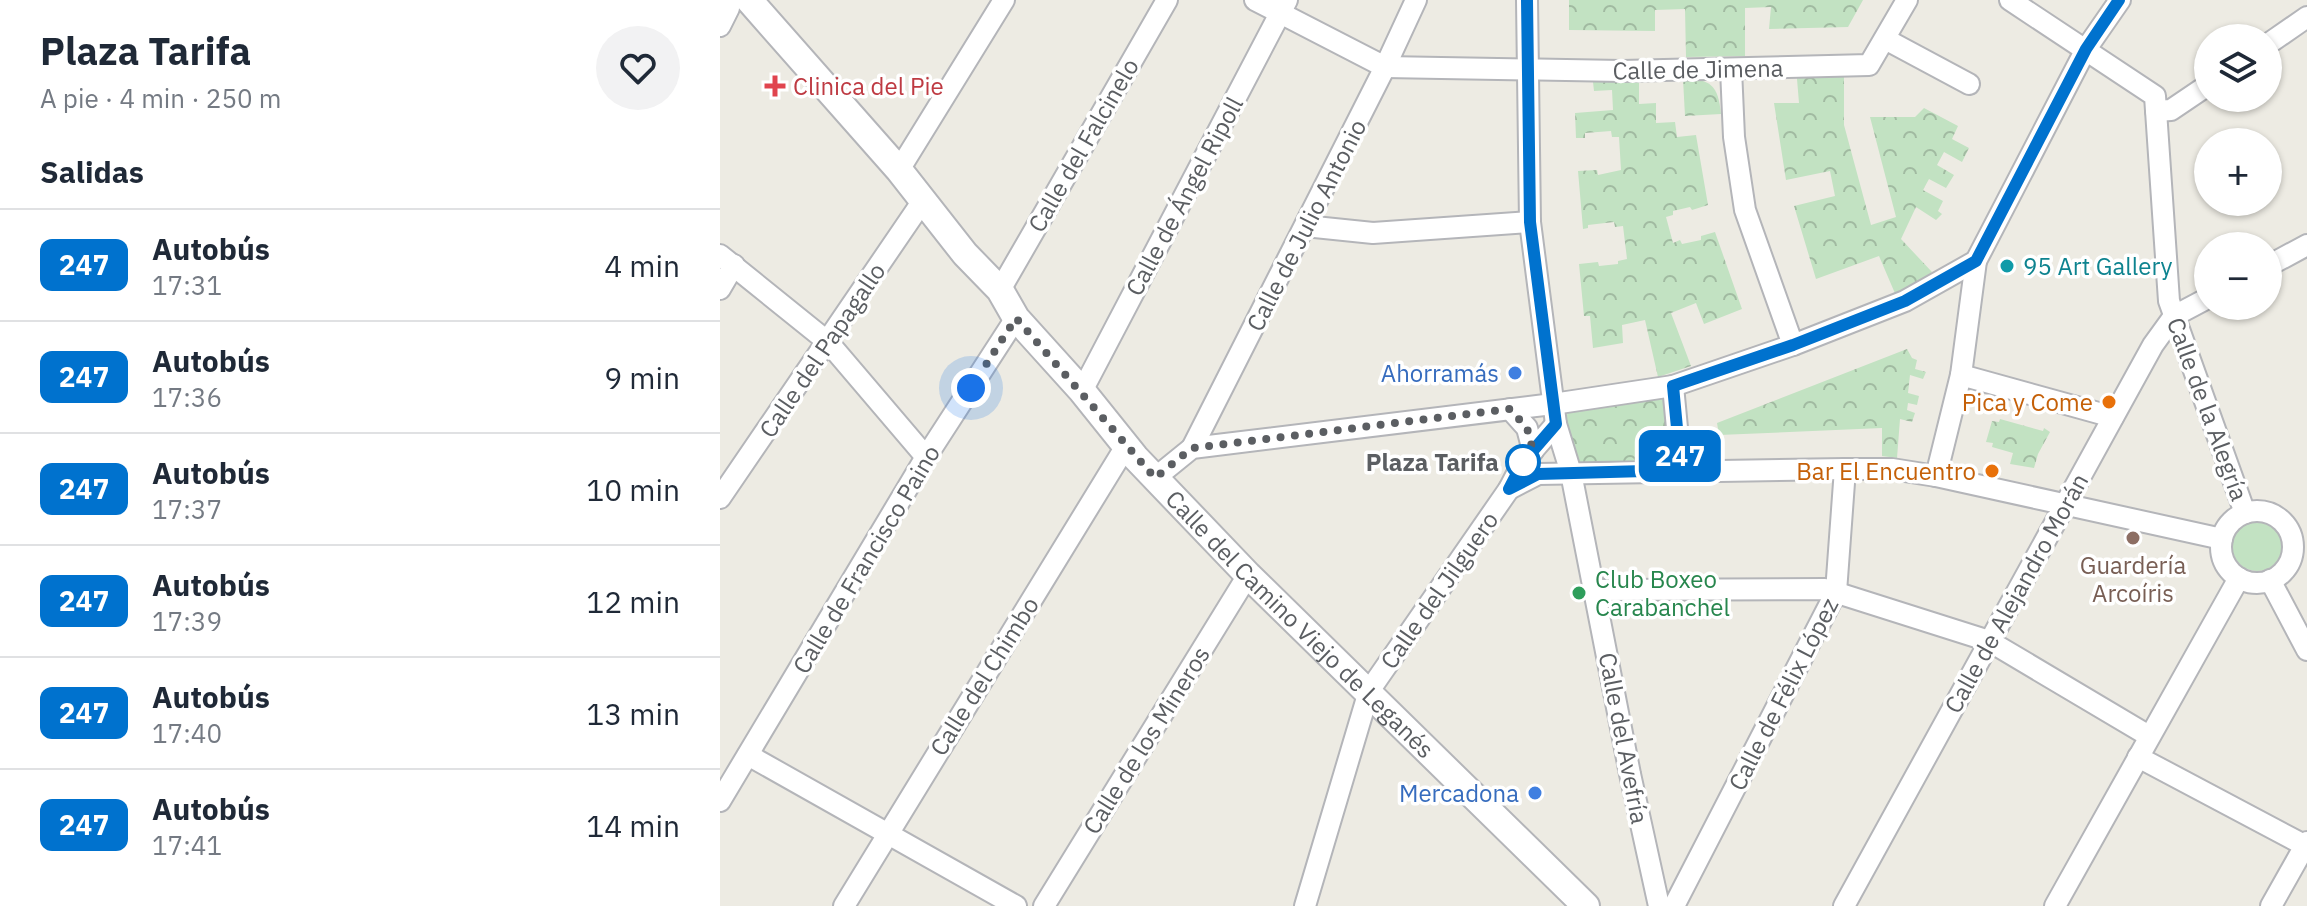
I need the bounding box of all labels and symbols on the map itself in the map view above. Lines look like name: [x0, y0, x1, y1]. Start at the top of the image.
street label: Calle del Falcinelo: [1020, 52, 1146, 238]
street label: Calle de Jimena: [1612, 52, 1784, 86]
place label: Clinica del Pie: [793, 70, 944, 102]
marker: Clinica del Pie: [764, 75, 786, 97]
street label: Calle de Ángel Ripoll: [1118, 91, 1250, 301]
street label: Calle de Julio Antonio: [1239, 114, 1373, 336]
place label: 95 Art Gallery: [2023, 250, 2172, 282]
street label: Calle del Papagallo: [752, 256, 892, 444]
marker: 95 Art Gallery: [1998, 257, 2016, 275]
street label: Calle de la Alegría: [2160, 313, 2256, 505]
place label: Ahorramás: [1381, 357, 1499, 389]
marker: Ahorramás: [1506, 364, 1524, 382]
your location: [951, 368, 991, 408]
place label: Pica y Come: [1962, 386, 2093, 418]
marker: Pica y Come: [2100, 393, 2118, 411]
line badge: 247: [1634, 430, 1726, 482]
street label: Calle de Francisco Paino: [785, 439, 947, 679]
marker: Plaza Tarifa: [1506, 445, 1540, 479]
place label: Plaza Tarifa: [1366, 446, 1499, 478]
place label: Bar El Encuentro: [1796, 455, 1976, 487]
marker: Bar El Encuentro: [1983, 462, 2001, 480]
street label: Calle de Alejandro Morán: [1937, 467, 2095, 719]
street label: Calle del Camino Viejo de Leganés: [1159, 483, 1441, 765]
street label: Calle del Jilguero: [1373, 505, 1505, 675]
marker: Guardería Arcoíris: [2124, 529, 2142, 547]
place label: Guardería Arcoíris: [2080, 549, 2186, 609]
place label: Club Boxeo Carabanchel: [1595, 563, 1730, 623]
marker: Club Boxeo Carabanchel: [1570, 584, 1588, 602]
street label: Calle del Chimbo: [922, 591, 1046, 761]
street label: Calle de Félix López: [1721, 592, 1845, 796]
street label: Calle de los Mineros: [1075, 640, 1217, 840]
street label: Calle del Avefría: [1592, 650, 1656, 827]
place label: Mercadona: [1399, 777, 1519, 809]
marker: Mercadona: [1526, 784, 1544, 802]

